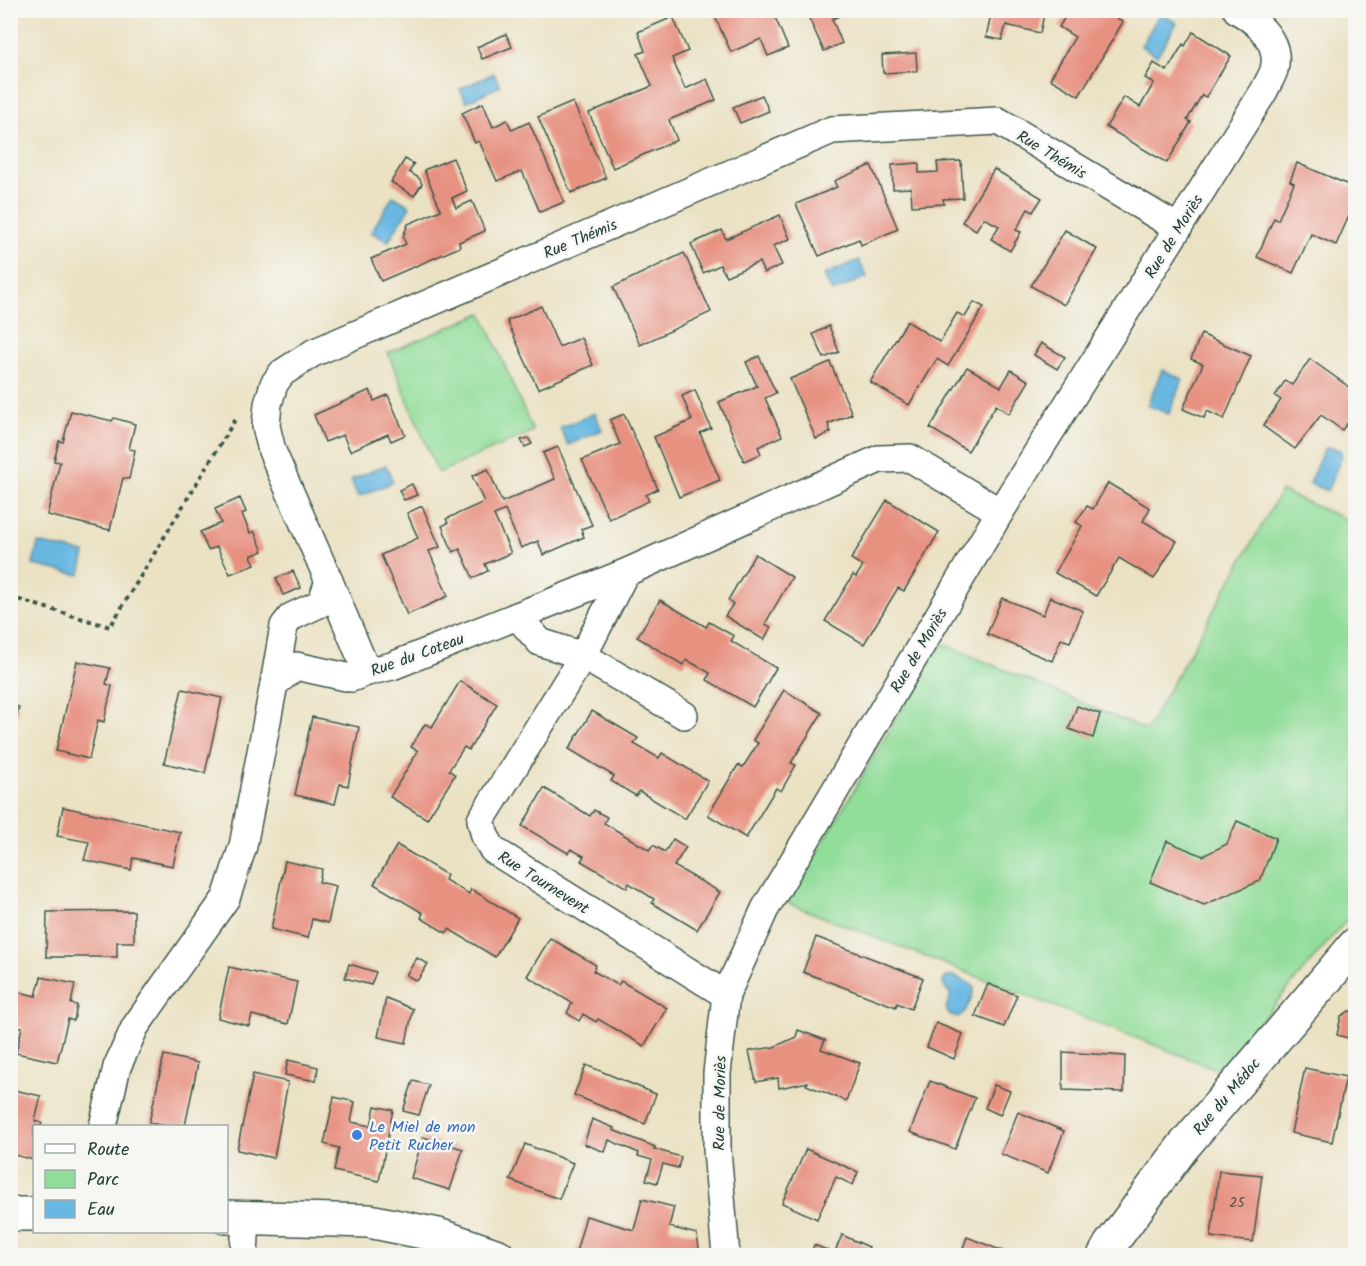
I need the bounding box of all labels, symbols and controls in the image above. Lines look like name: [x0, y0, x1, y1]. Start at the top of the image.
street label: Rue Thémis: [1011, 124, 1091, 186]
street label: Rue de Moriès: [1138, 190, 1210, 284]
street label: Rue Thémis: [540, 213, 622, 266]
street label: Rue de Moriès: [884, 603, 955, 698]
street label: Rue du Coteau: [367, 627, 468, 684]
street label: Rue Tournevent: [493, 845, 595, 922]
street label: Rue du Médoc: [1187, 1053, 1267, 1141]
street label: Rue de Moriès: [707, 1055, 734, 1151]
place label: Le Miel de mon Petit Rucher: [369, 1115, 475, 1158]
legend: [33, 1125, 228, 1233]
marker: Le Miel de mon Petit Rucher: [350, 1128, 364, 1142]
text: Route: [87, 1136, 129, 1165]
text: Parc: [87, 1166, 119, 1195]
house number: 25: [1229, 1192, 1246, 1214]
text: Eau: [87, 1196, 115, 1225]

